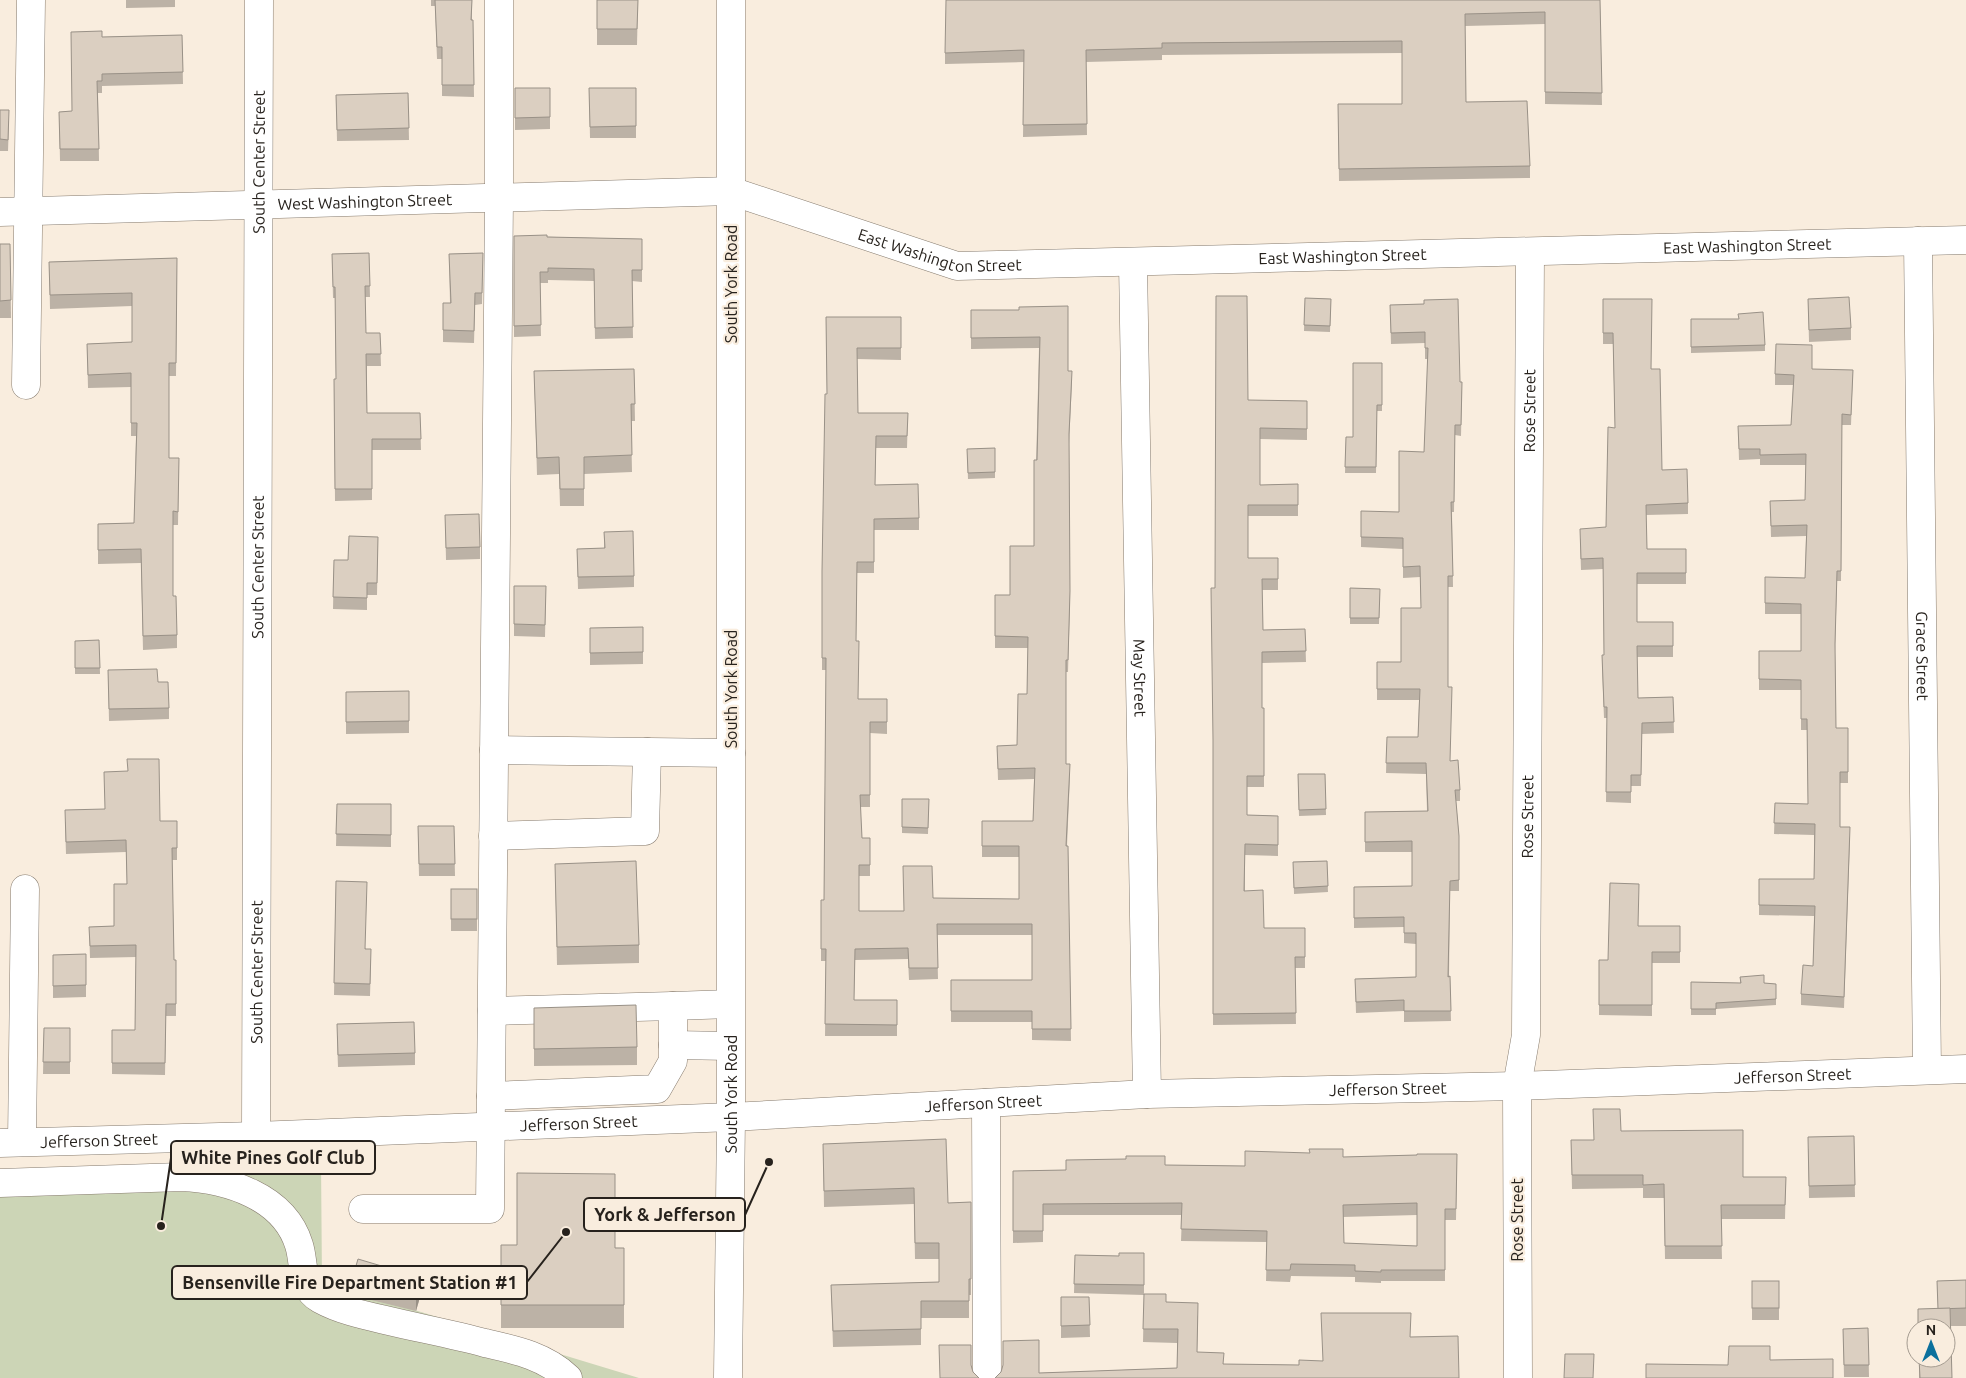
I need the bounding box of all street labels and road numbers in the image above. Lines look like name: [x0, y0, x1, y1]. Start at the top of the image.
street label: South Center Street: [249, 90, 268, 234]
street label: West Washington Street: [277, 190, 453, 213]
street label: South York Road: [722, 225, 740, 343]
street label: East Washington Street: [856, 225, 1023, 275]
street label: East Washington Street: [1663, 234, 1832, 257]
street label: East Washington Street: [1258, 245, 1428, 267]
street label: Rose Street: [1520, 368, 1538, 453]
street label: South Center Street: [248, 495, 267, 639]
street label: Grace Street: [1913, 611, 1932, 702]
street label: South York Road: [722, 630, 740, 748]
street label: May Street: [1130, 639, 1150, 718]
street label: Rose Street: [1518, 774, 1536, 859]
street label: South Center Street: [247, 900, 266, 1044]
street label: South York Road: [722, 1035, 740, 1153]
street label: Jefferson Street: [1733, 1064, 1852, 1087]
street label: Jefferson Street: [1329, 1079, 1448, 1099]
street label: Jefferson Street: [924, 1091, 1043, 1115]
street label: Jefferson Street: [519, 1112, 639, 1134]
street label: Jefferson Street: [40, 1130, 159, 1151]
street label: Rose Street: [1508, 1178, 1526, 1262]

